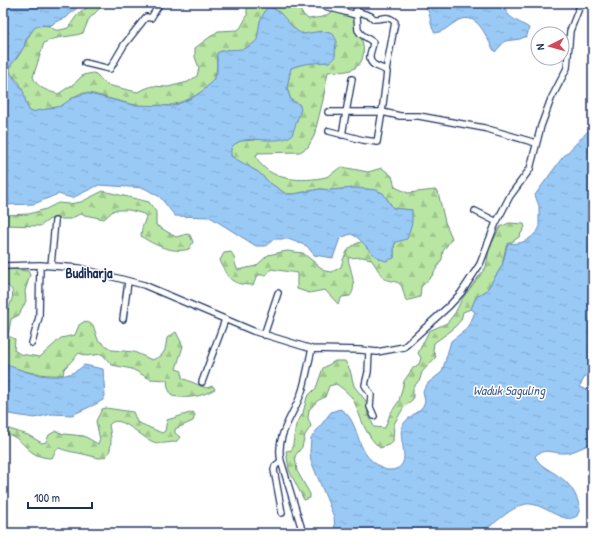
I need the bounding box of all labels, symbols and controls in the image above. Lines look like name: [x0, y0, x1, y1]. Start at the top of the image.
north arrow: [530, 26, 570, 66]
text: N: [533, 43, 547, 51]
district label: Budiharja: [66, 263, 113, 283]
water label: Waduk Saguling: [473, 381, 546, 400]
scale bar: [28, 484, 92, 510]
text: 100 m: [34, 489, 60, 506]

